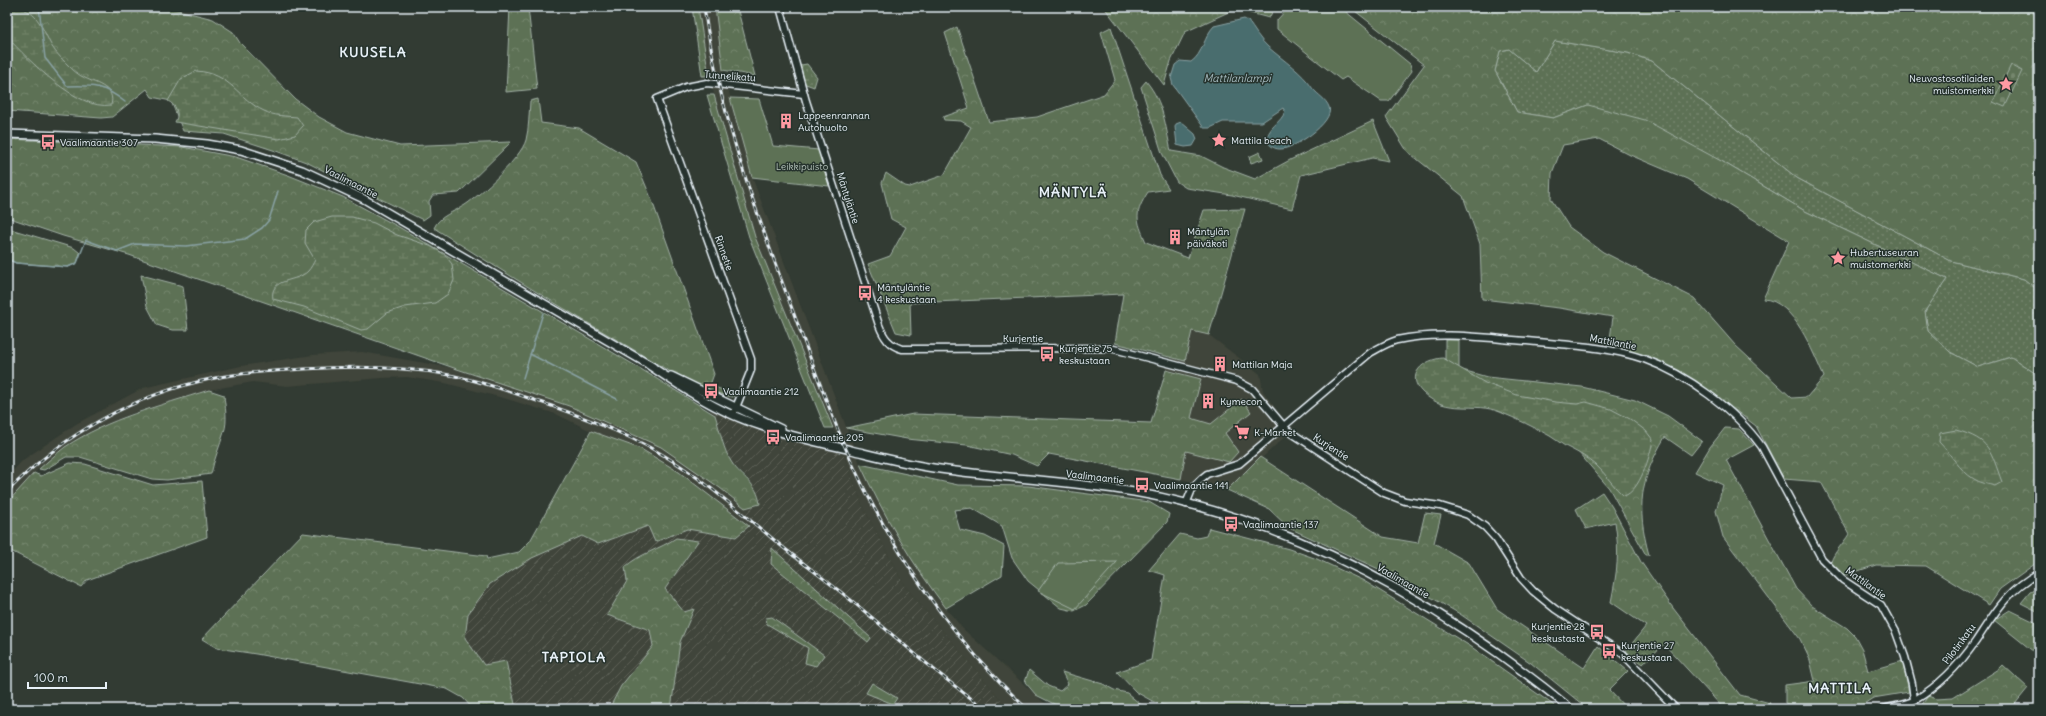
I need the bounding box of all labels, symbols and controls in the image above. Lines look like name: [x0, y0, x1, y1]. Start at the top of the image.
district label: KUUSELA: [339, 43, 407, 61]
street label: Tunnelikatu: [704, 68, 756, 84]
water label: Mattilanlampi: [1203, 71, 1272, 85]
place label: Neuvostosotilaiden muistomerkki: [1909, 72, 1994, 97]
place icon: Neuvostosotilaiden muistomerkki: [1997, 75, 2015, 93]
place label: Lappeenrannan Autohuolto: [798, 109, 870, 134]
building icon: Lappeenrannan Autohuolto: [777, 112, 795, 130]
place icon: Mattila beach: [1210, 131, 1228, 149]
bus stop icon: Vaalimaantie 307: [39, 133, 57, 151]
place label: Mattila beach: [1231, 134, 1292, 147]
place label: Vaalimaantie 307: [60, 136, 138, 149]
park label: Leikkipuisto: [776, 160, 829, 173]
street label: Vaalimaantie: [322, 163, 380, 201]
street label: Mäntyläntie: [834, 171, 862, 225]
district label: MÄNTYLÄ: [1039, 183, 1107, 201]
place label: Mäntylän päiväkoti: [1187, 225, 1229, 250]
building icon: Mäntylän päiväkoti: [1166, 228, 1184, 246]
street label: Rinnetie: [712, 234, 736, 272]
place label: Hubertuseuran muistomerkki: [1850, 246, 1919, 271]
place icon: Hubertuseuran muistomerkki: [1829, 249, 1847, 267]
place label: Mäntyläntie 4 keskustaan: [877, 281, 936, 306]
bus stop icon: Mäntyläntie 4 keskustaan: [856, 284, 874, 302]
street label: Mattilantie: [1588, 331, 1638, 353]
street label: Kurjentie: [1003, 332, 1043, 345]
place label: Kurjentie 75 keskustaan: [1059, 342, 1113, 367]
bus stop icon: Kurjentie 75 keskustaan: [1038, 345, 1056, 363]
building icon: Mattilan Maja: [1211, 355, 1229, 373]
place label: Mattilan Maja: [1232, 358, 1293, 371]
bus stop icon: Vaalimaantie 212: [702, 382, 720, 400]
place label: Vaalimaantie 212: [723, 385, 799, 398]
building icon: Kymecon: [1199, 392, 1217, 410]
place label: Kymecon: [1220, 395, 1263, 408]
supermarket icon: K-Market: [1233, 423, 1251, 441]
place label: K-Market: [1254, 426, 1296, 439]
bus stop icon: Vaalimaantie 205: [764, 428, 782, 446]
place label: Vaalimaantie 205: [785, 431, 864, 444]
street label: Kurjentie: [1311, 431, 1351, 463]
street label: Vaalimaantie: [1065, 467, 1125, 487]
bus stop icon: Vaalimaantie 141: [1133, 476, 1151, 494]
place label: Vaalimaantie 141: [1154, 479, 1229, 492]
bus stop icon: Vaalimaantie 137: [1222, 515, 1240, 533]
place label: Vaalimaantie 137: [1243, 518, 1319, 531]
street label: Vaalimaantie: [1374, 561, 1432, 601]
street label: Mattilantie: [1843, 564, 1889, 602]
place label: Kurjentie 28 keskustasta: [1531, 620, 1585, 645]
street label: Pilotinkatu: [1940, 621, 1979, 667]
bus stop icon: Kurjentie 28 keskustasta: [1588, 623, 1606, 641]
place label: Kurjentie 27 keskustaan: [1621, 639, 1674, 664]
bus stop icon: Kurjentie 27 keskustaan: [1600, 642, 1618, 660]
district label: TAPIOLA: [542, 648, 606, 666]
scale bar: [28, 664, 106, 690]
text: 100 m: [34, 670, 68, 685]
district label: MATTILA: [1808, 679, 1872, 697]

